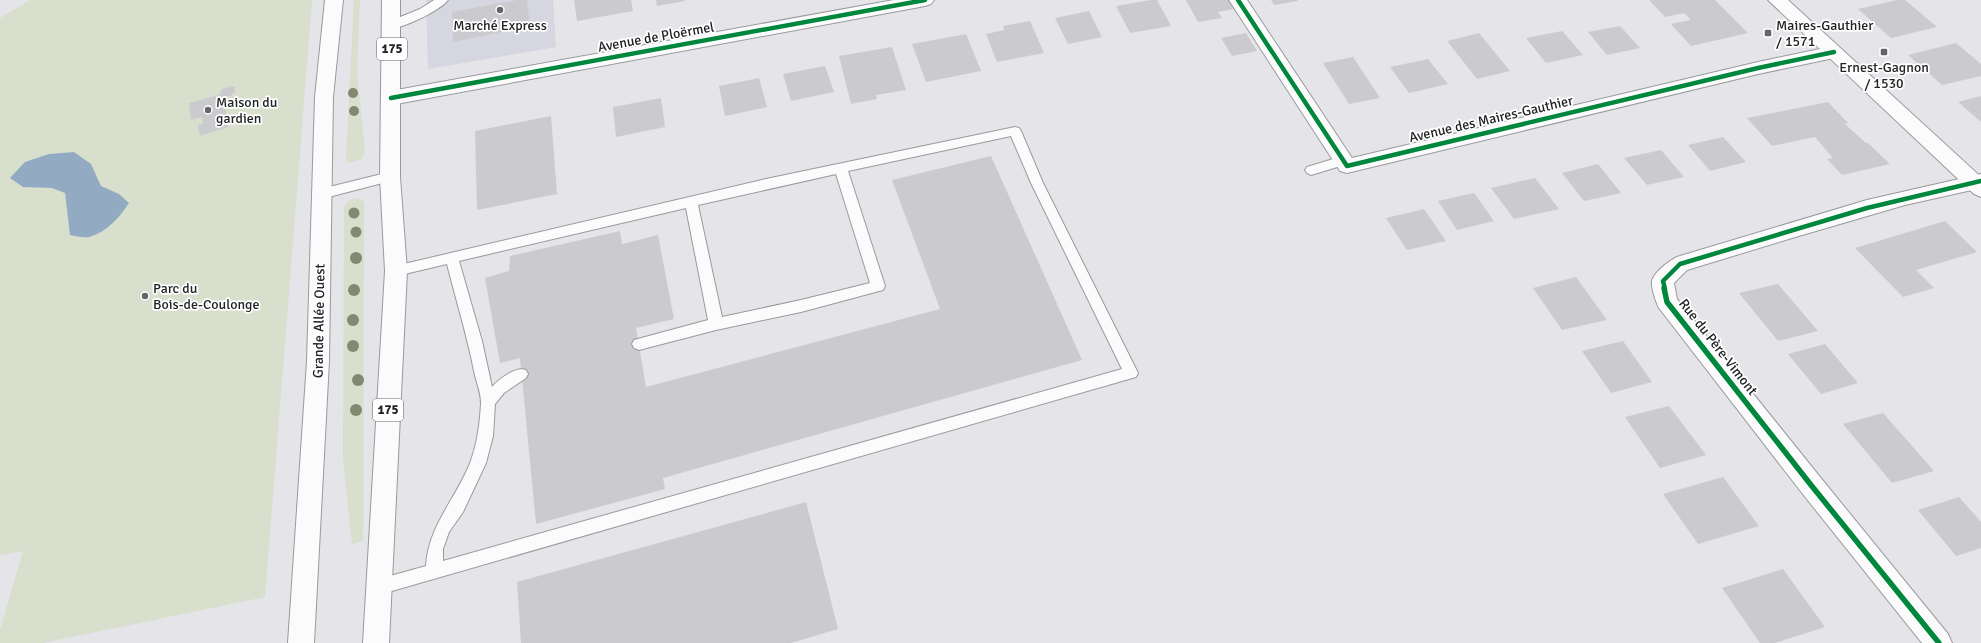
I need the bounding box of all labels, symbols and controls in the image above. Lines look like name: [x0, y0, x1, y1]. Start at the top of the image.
marker: Marché Express: [495, 5, 505, 15]
place label: Marché Express: [453, 17, 547, 34]
place label: Maires-Gauthier / 1571: [1776, 17, 1874, 50]
street label: Avenue de Ploërmel: [596, 18, 716, 56]
marker: Maires-Gauthier / 1571: [1763, 28, 1773, 38]
road number: 175: [377, 38, 407, 60]
marker: Ernest-Gagnon / 1530: [1879, 47, 1889, 57]
place label: Ernest-Gagnon / 1530: [1839, 59, 1929, 92]
street label: Avenue des Maires-Gauthier: [1407, 92, 1576, 146]
place label: Maison du gardien: [216, 94, 277, 127]
marker: Maison du gardien: [203, 105, 213, 115]
street label: Grande Allée Ouest: [310, 263, 329, 378]
place label: Parc du Bois-de-Coulonge: [153, 280, 259, 313]
marker: Parc du Bois-de-Coulonge: [140, 291, 150, 301]
street label: Rue du Père-Vimont: [1675, 295, 1761, 399]
road number: 175: [373, 399, 403, 421]

